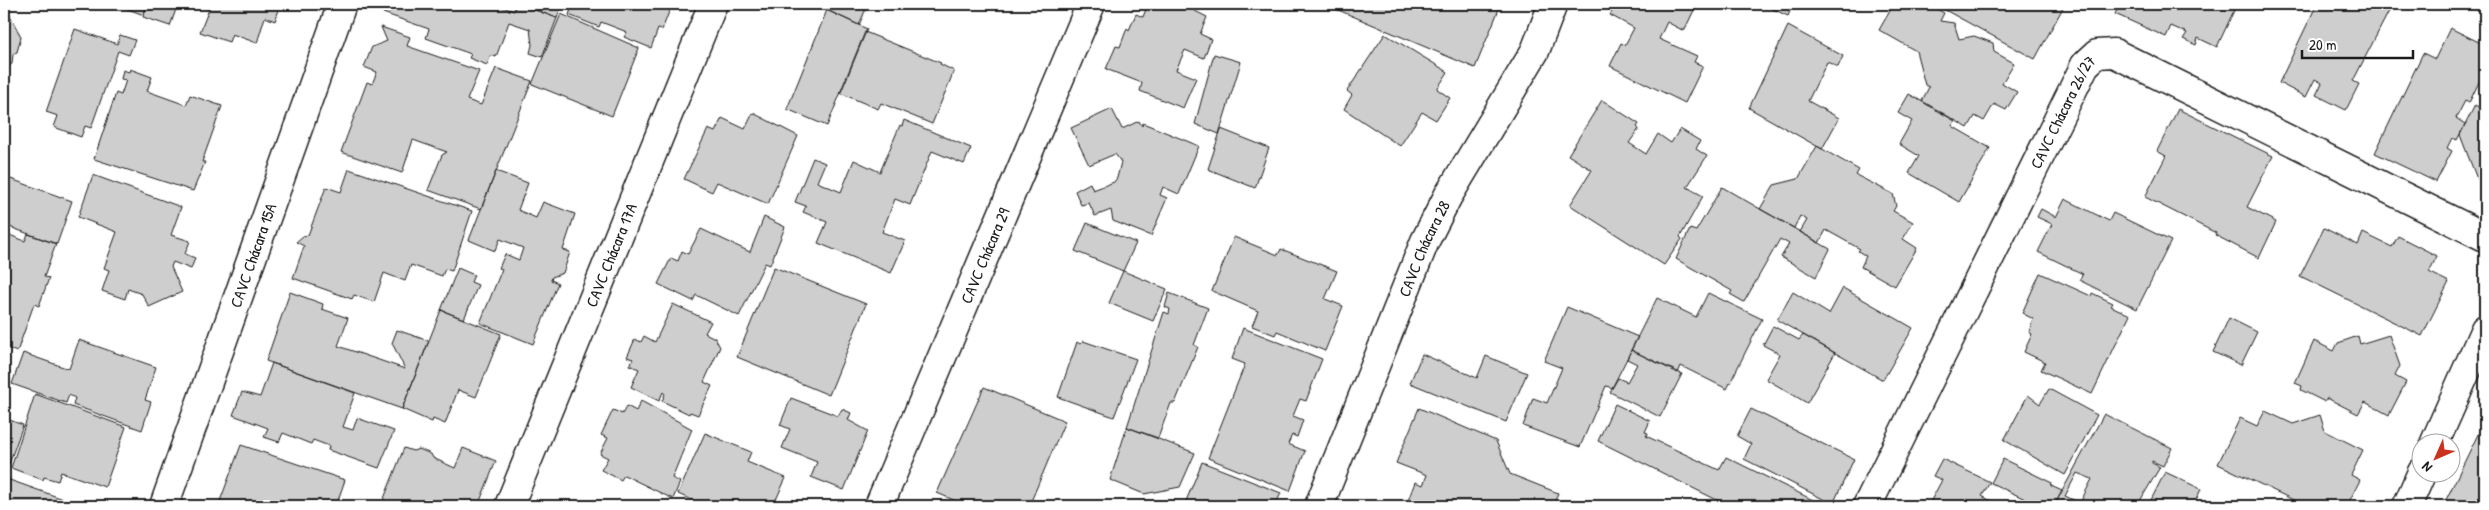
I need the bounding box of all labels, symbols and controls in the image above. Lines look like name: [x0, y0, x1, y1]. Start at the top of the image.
scale bar: [2302, 28, 2413, 60]
text: 20 m: [2309, 34, 2336, 55]
street label: CAVC Chácara 26/27: [2025, 50, 2100, 172]
street label: CAVC Chácara 28: [1393, 197, 1455, 300]
street label: CAVC Chácara 15A: [224, 200, 282, 310]
street label: CAVC Chácara 17A: [580, 200, 642, 310]
street label: CAVC Chácara 29: [955, 204, 1015, 307]
north arrow: [2412, 432, 2462, 482]
text: N: [2417, 458, 2436, 477]

